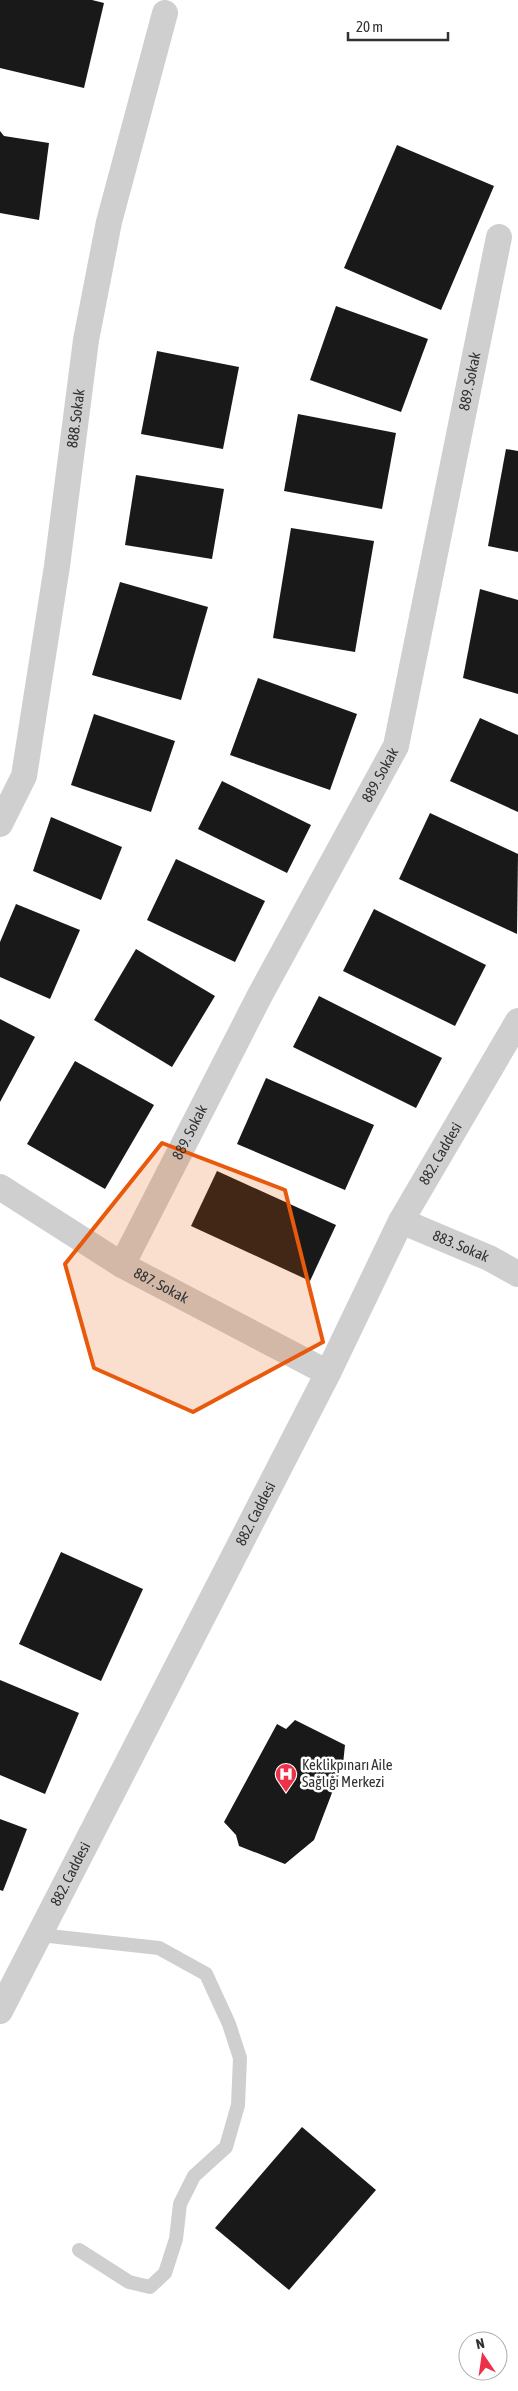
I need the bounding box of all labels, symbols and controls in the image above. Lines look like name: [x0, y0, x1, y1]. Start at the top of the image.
scale bar: [348, 10, 448, 42]
text: 20 m: [356, 18, 383, 35]
street label: 889. Sokak: [455, 350, 484, 412]
street label: 888. Sokak: [63, 387, 88, 449]
street label: 889. Sokak: [358, 744, 402, 805]
street label: 889. Sokak: [168, 1101, 211, 1162]
street label: 882. Caddesi: [415, 1119, 465, 1188]
street label: 883. Sokak: [430, 1226, 492, 1265]
street label: 887. Sokak: [131, 1264, 192, 1307]
street label: 882. Caddesi: [232, 1479, 279, 1548]
place label: Keklikpınarı Aile Sağlığı Merkezi: [302, 1756, 393, 1790]
hospital icon: Keklikpınarı Aile Sağlığı Merkezi: [274, 1762, 298, 1793]
street label: 882. Caddesi: [47, 1839, 93, 1909]
north arrow: [458, 2331, 508, 2381]
text: N: [474, 2335, 486, 2352]

